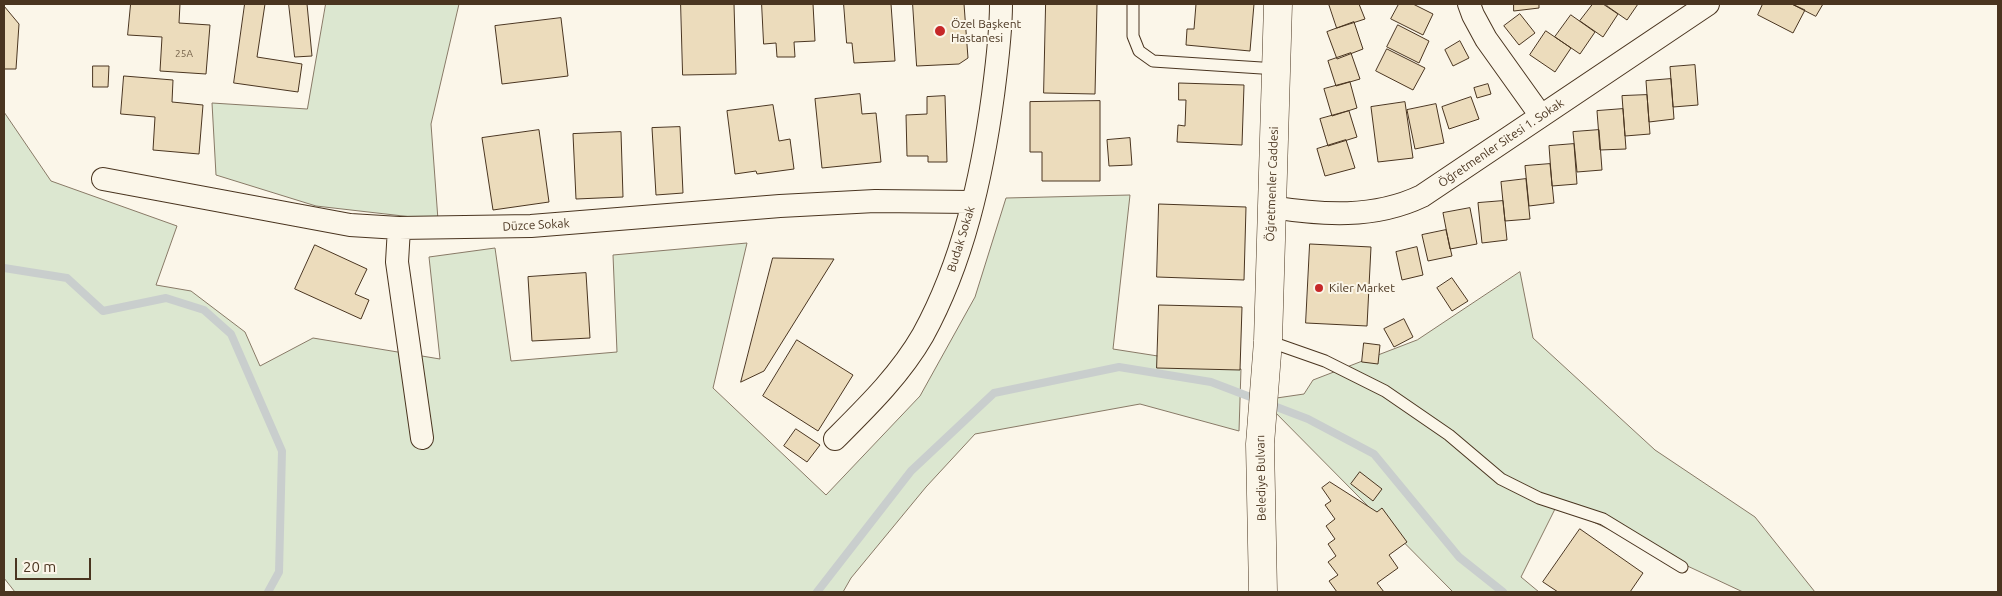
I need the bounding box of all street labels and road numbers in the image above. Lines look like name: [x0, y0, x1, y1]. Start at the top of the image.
street label: Öğretmenler Sitesi 1. Sokak: [1435, 96, 1567, 190]
street label: Öğretmenler Caddesi: [1263, 126, 1281, 242]
street label: Budak Sokak: [944, 204, 978, 274]
street label: Düzce Sokak: [502, 216, 570, 234]
street label: Belediye Bulvarı: [1253, 435, 1269, 521]

